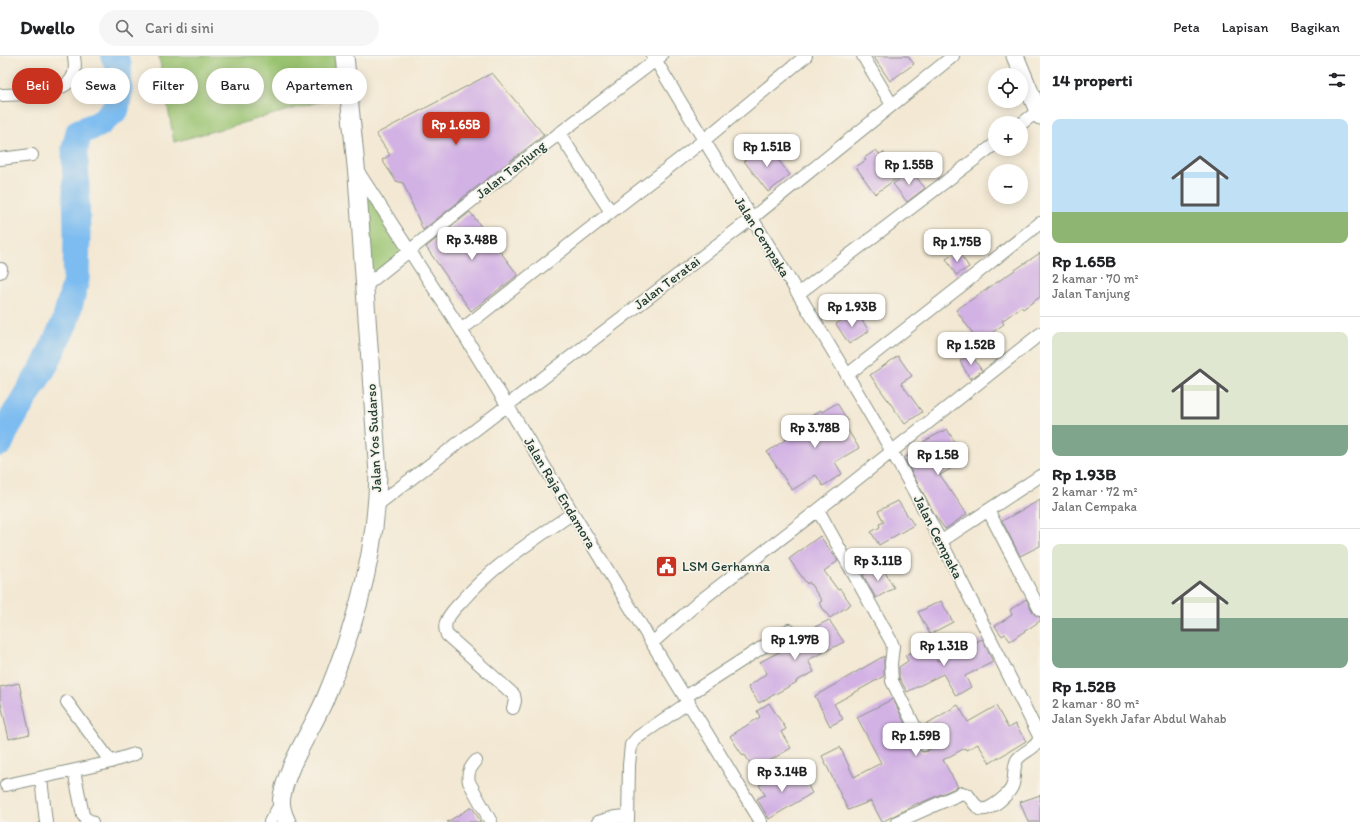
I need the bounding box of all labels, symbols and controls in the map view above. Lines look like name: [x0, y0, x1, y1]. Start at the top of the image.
search box: [99, 10, 379, 46]
text: Dwello: [20, 16, 75, 39]
icon: search: [113, 17, 135, 39]
text: Cari di sini: [145, 19, 214, 37]
text: Peta: [1173, 19, 1200, 36]
text: Lapisan: [1222, 19, 1269, 36]
text: Bagikan: [1291, 19, 1340, 36]
chip: Beli: [12, 68, 63, 104]
chip: Sewa: [71, 68, 130, 104]
chip: Filter: [138, 68, 198, 104]
chip: Baru: [206, 68, 264, 104]
chip: Apartemen: [272, 68, 367, 104]
map controls: [988, 68, 1028, 204]
button: locate: [988, 68, 1028, 108]
icon: filters: [1326, 69, 1348, 91]
text: 14 properti: [1052, 70, 1133, 90]
pin: Rp 1.65B: [415, 112, 497, 146]
button: +: [988, 116, 1028, 156]
text: Rp 1.65B: [432, 117, 480, 132]
pin: Rp 1.51B: [726, 134, 808, 168]
street label: Jalan Tanjung: [473, 137, 550, 203]
text: Rp 1.51B: [743, 139, 791, 154]
icon: home: [1164, 145, 1236, 217]
pin: Rp 1.55B: [868, 152, 950, 186]
text: Rp 1.55B: [885, 157, 933, 172]
button: −: [988, 164, 1028, 204]
street label: Jalan Cempaka: [731, 194, 794, 280]
pin: Rp 3.48B: [431, 227, 513, 261]
pin: Rp 1.75B: [916, 229, 998, 263]
text: Rp 3.48B: [446, 232, 498, 247]
text: Rp 1.75B: [933, 234, 981, 249]
text: Rp 1.65B: [1052, 251, 1116, 271]
street label: Jalan Teratai: [631, 253, 703, 313]
text: 2 kamar · 70 m²: [1052, 271, 1139, 286]
text: Jalan Tanjung: [1052, 286, 1130, 301]
pin: Rp 1.93B: [811, 294, 893, 328]
text: Rp 1.93B: [827, 299, 877, 314]
pin: Rp 1.52B: [930, 332, 1012, 366]
text: Rp 1.52B: [947, 337, 995, 352]
icon: home: [1164, 358, 1236, 430]
street label: Jalan Yos Sudarso: [363, 383, 385, 493]
pin: Rp 3.78B: [774, 415, 856, 449]
text: Rp 3.78B: [790, 420, 840, 435]
street label: Jalan Raja Endamora: [520, 434, 600, 552]
pin: Rp 1.5B: [901, 442, 975, 476]
text: Rp 1.5B: [917, 447, 959, 462]
text: Rp 1.93B: [1052, 464, 1116, 484]
text: 2 kamar · 72 m²: [1052, 484, 1137, 499]
street label: Jalan Cempaka: [910, 492, 966, 582]
text: Jalan Cempaka: [1052, 499, 1137, 514]
pin: Rp 3.11B: [837, 548, 919, 582]
public building icon: LSM Gerhanna: [654, 553, 680, 579]
text: Rp 3.11B: [854, 553, 902, 568]
place label: LSM Gerhanna: [682, 558, 771, 575]
icon: home: [1164, 570, 1236, 642]
pin: Rp 1.97B: [754, 627, 836, 661]
text: Rp 1.97B: [771, 632, 819, 647]
pin: Rp 1.31B: [903, 633, 985, 667]
text: Rp 1.31B: [920, 638, 968, 653]
text: Rp 1.52B: [1052, 676, 1116, 696]
text: 2 kamar · 80 m²: [1052, 696, 1139, 711]
text: Jalan Syekh Jafar Abdul Wahab: [1052, 711, 1227, 726]
pin: Rp 1.59B: [875, 723, 957, 757]
text: Rp 1.59B: [892, 728, 940, 743]
pin: Rp 3.14B: [741, 759, 823, 793]
text: Rp 3.14B: [757, 764, 807, 779]

